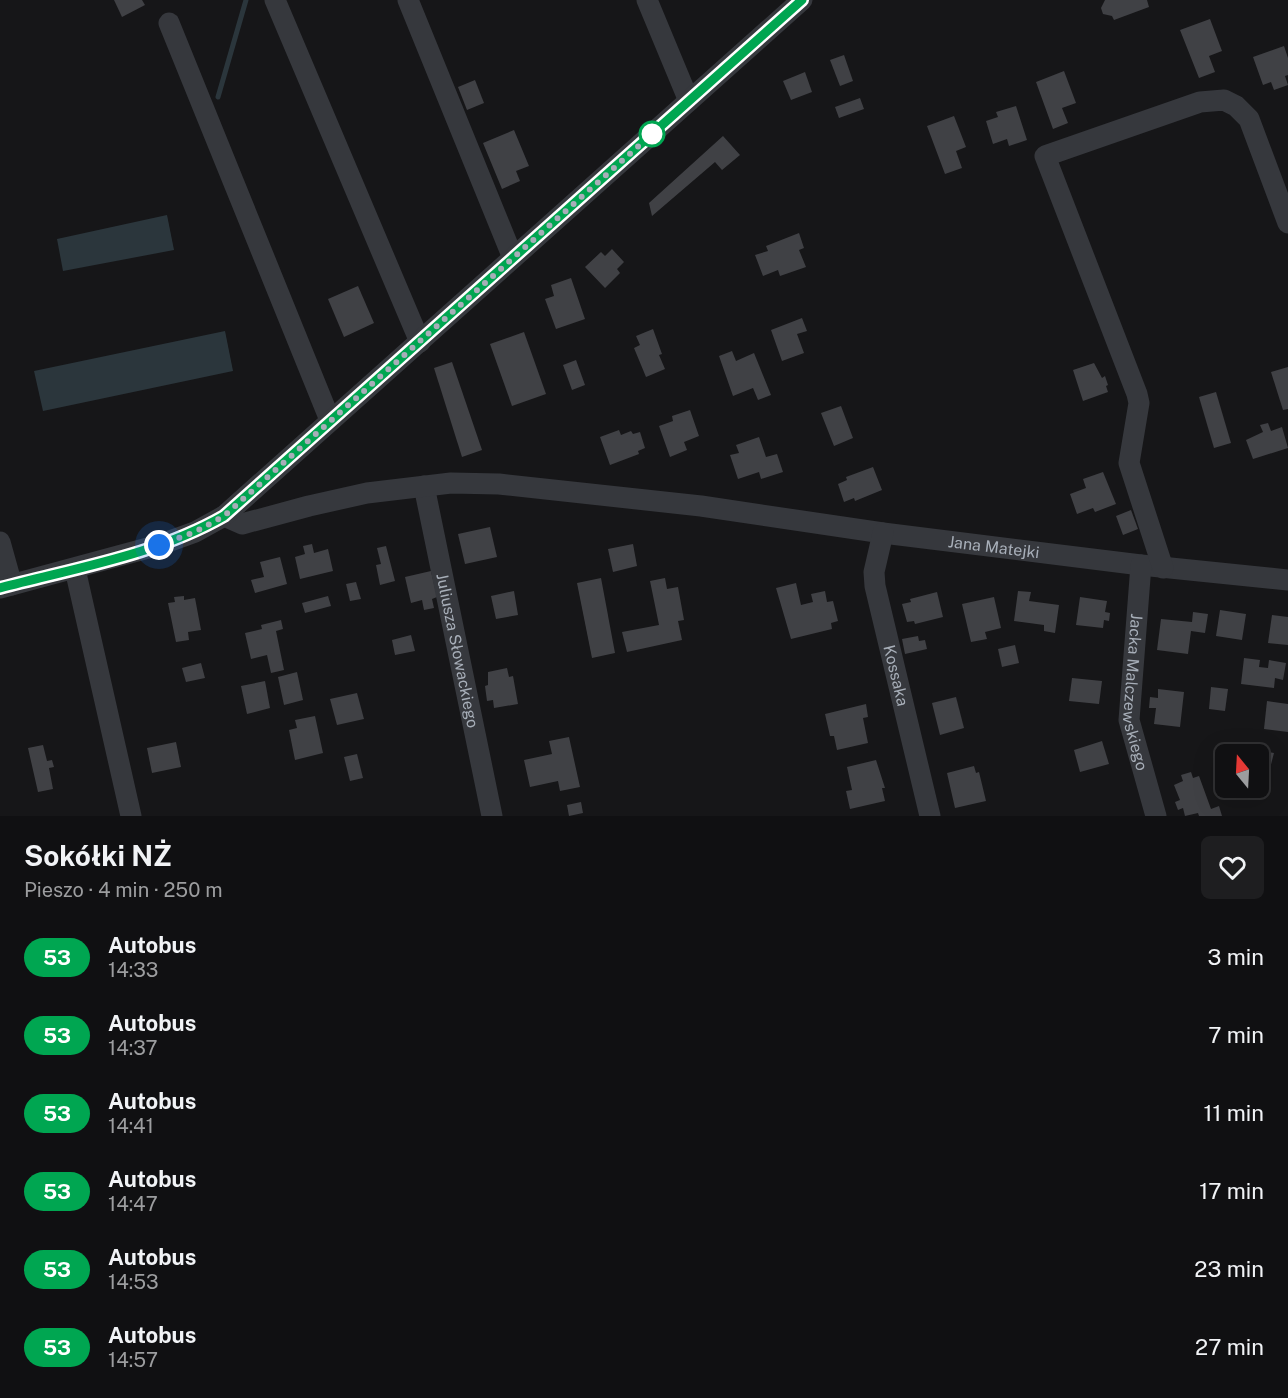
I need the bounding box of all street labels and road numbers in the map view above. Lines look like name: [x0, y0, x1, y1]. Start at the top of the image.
street label: Jana Matejki: [947, 532, 1041, 562]
street label: Juliusza Słowackiego: [433, 571, 483, 730]
street label: Jacka Malczewskiego: [1119, 613, 1152, 773]
street label: Kossaka: [880, 643, 913, 708]

